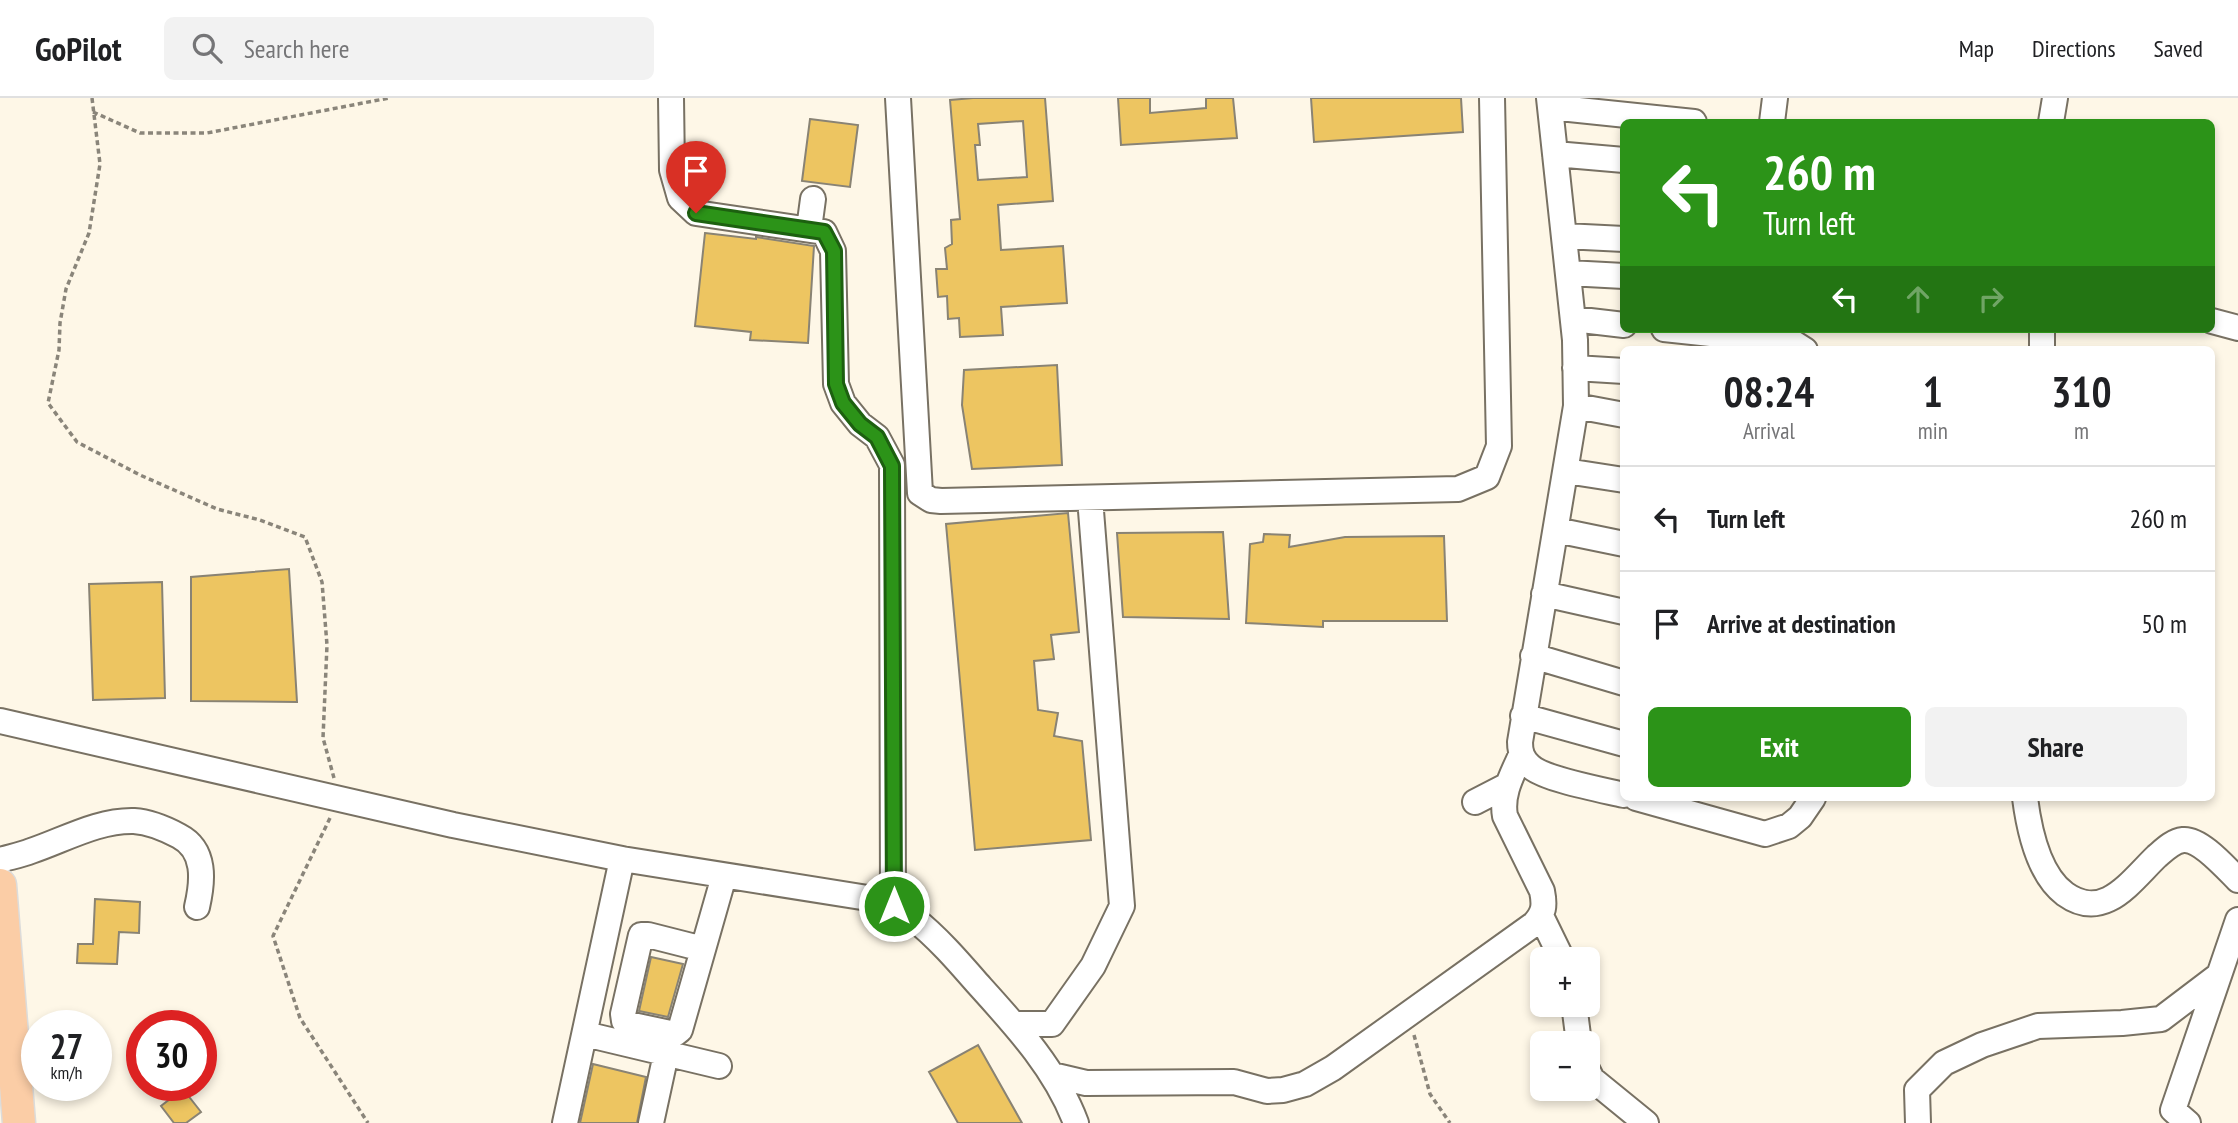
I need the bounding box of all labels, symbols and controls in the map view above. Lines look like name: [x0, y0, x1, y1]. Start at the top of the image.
search box: [164, 17, 654, 80]
text: GoPilot: [35, 27, 122, 70]
icon: search: [188, 29, 226, 67]
text: Search here: [244, 32, 349, 65]
text: Map: [1959, 33, 1994, 64]
text: Directions: [2032, 33, 2116, 64]
text: Saved: [2154, 33, 2203, 64]
text: 260 m: [1763, 140, 1876, 204]
pin: [666, 141, 726, 213]
icon: left: [1648, 147, 1739, 238]
icon: arrive: [677, 152, 715, 190]
text: Turn left: [1763, 202, 1855, 244]
icon: left: [1826, 280, 1864, 318]
icon: ahead: [1899, 280, 1937, 318]
icon: right: [1972, 280, 2010, 318]
text: 08:24: [1723, 364, 1814, 419]
text: 1: [1923, 364, 1943, 419]
text: 310: [2051, 364, 2112, 419]
text: Arrival: [1743, 416, 1795, 445]
text: min: [1918, 416, 1948, 445]
text: m: [2074, 416, 2089, 445]
icon: left: [1648, 500, 1686, 538]
text: Turn left: [1707, 502, 1785, 535]
text: 260 m: [2129, 502, 2187, 535]
icon: arrive: [1648, 605, 1686, 643]
text: Arrive at destination: [1707, 607, 1896, 640]
text: 50 m: [2141, 607, 2187, 640]
button: Exit: [1648, 707, 1911, 787]
button: Share: [1925, 707, 2187, 787]
position arrow: [857, 869, 931, 943]
map controls: [1530, 947, 1600, 1101]
button: +: [1530, 947, 1600, 1017]
speed limit sign: 30: [126, 1010, 217, 1101]
text: 27: [50, 1023, 83, 1069]
button: −: [1530, 1031, 1600, 1101]
text: km/h: [51, 1061, 82, 1084]

